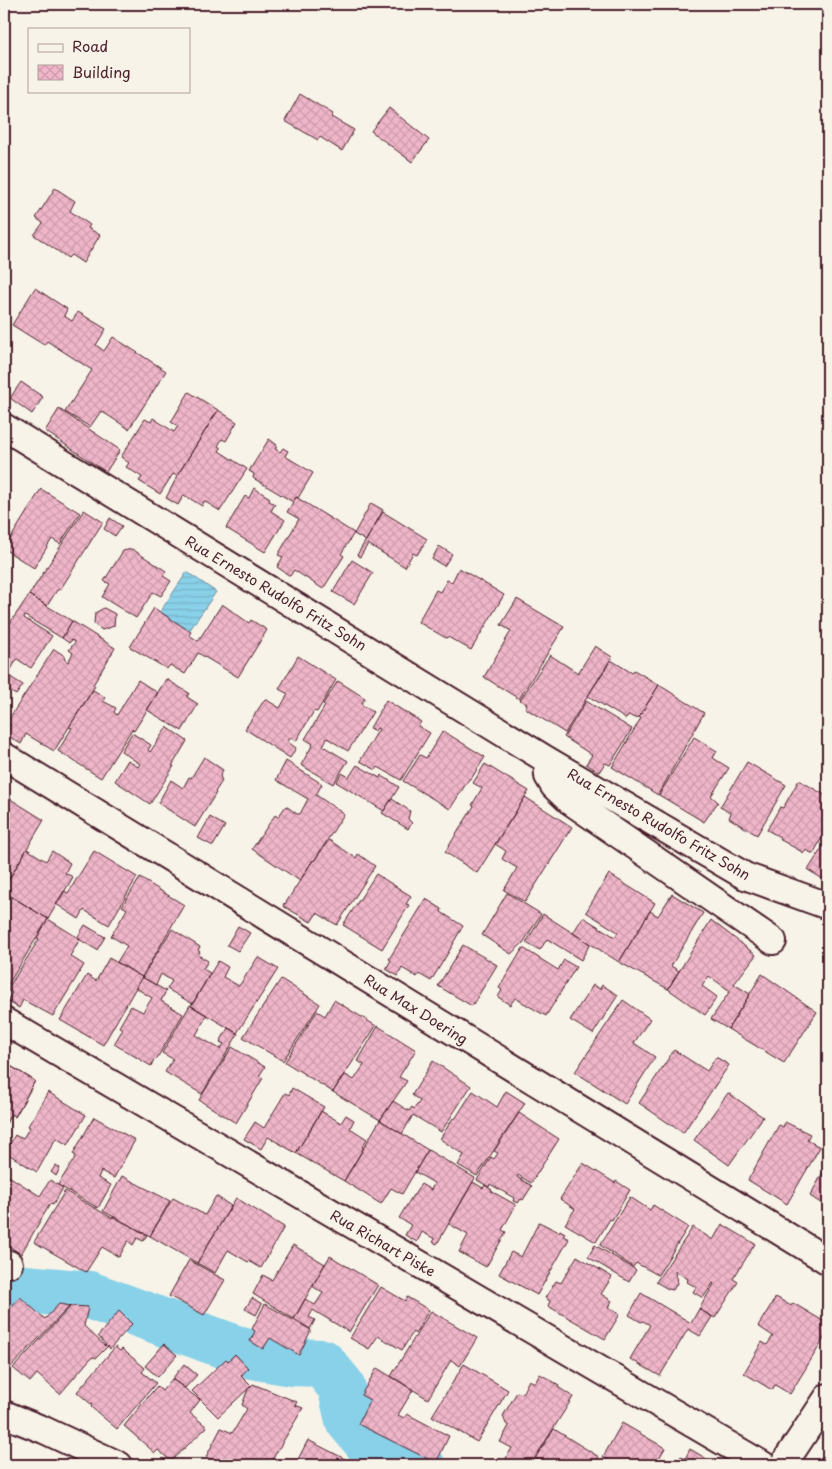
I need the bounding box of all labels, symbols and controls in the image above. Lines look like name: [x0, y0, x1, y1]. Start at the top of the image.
legend: [28, 28, 190, 92]
text: Road: [72, 34, 108, 57]
text: Building: [72, 60, 131, 83]
street label: Rua Ernesto Rudolfo Fritz Sohn: [181, 530, 371, 656]
street label: Rua Ernesto Rudolfo Fritz Sohn: [564, 763, 754, 885]
street label: Rua Max Doering: [360, 969, 472, 1049]
street label: Rua Richart Piske: [327, 1204, 439, 1282]

